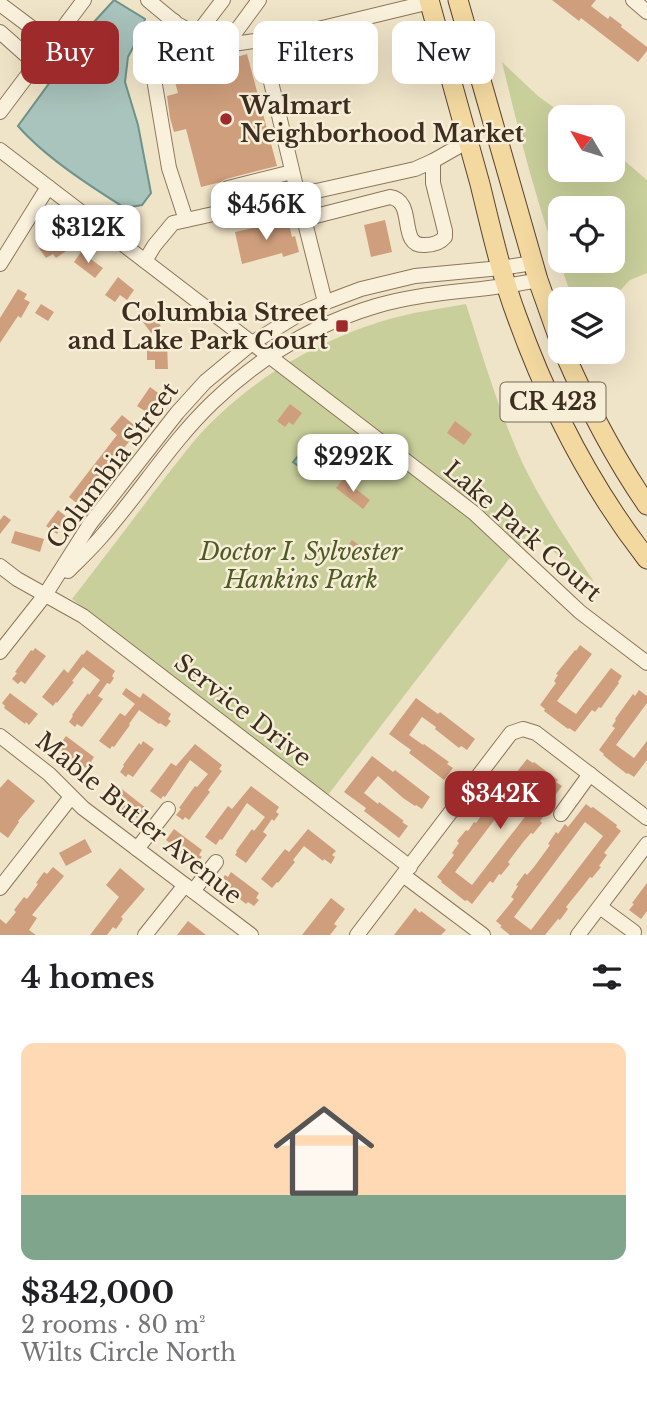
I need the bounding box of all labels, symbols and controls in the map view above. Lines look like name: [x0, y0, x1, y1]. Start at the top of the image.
chip: Buy: [21, 21, 119, 84]
chip: Rent: [133, 21, 239, 84]
chip: Filters: [253, 21, 378, 84]
chip: New: [392, 21, 495, 84]
place label: Walmart Neighborhood Market: [239, 91, 525, 148]
north arrow: [548, 105, 625, 182]
map controls: [548, 105, 625, 364]
marker: Walmart Neighborhood Market: [218, 111, 234, 127]
pin: $456K: [217, 182, 315, 242]
text: $456K: [227, 191, 305, 219]
button: locate: [548, 196, 625, 273]
pin: $312K: [39, 205, 137, 265]
text: $312K: [51, 214, 125, 242]
button: layers: [548, 287, 625, 364]
place label: Columbia Street and Lake Park Court: [68, 298, 329, 355]
marker: Columbia Street and Lake Park Court: [334, 318, 350, 334]
street label: Columbia Street: [40, 376, 184, 554]
road number: CR 423: [500, 382, 606, 422]
pin: $292K: [304, 434, 402, 494]
text: $292K: [313, 443, 393, 471]
street label: Lake Park Court: [438, 455, 608, 607]
park label: Doctor I. Sylvester Hankins Park: [199, 537, 403, 594]
street label: Service Drive: [169, 648, 317, 772]
street label: Mable Butler Avenue: [30, 726, 248, 910]
pin: $342K: [451, 772, 549, 831]
text: $342K: [461, 780, 539, 808]
icon: filters: [588, 958, 626, 996]
text: 4 homes: [21, 959, 155, 996]
icon: home: [261, 1088, 387, 1214]
text: $342,000: [21, 1274, 174, 1311]
text: 2 rooms · 80 m²: [21, 1311, 206, 1339]
text: Wilts Circle North: [21, 1339, 236, 1367]

